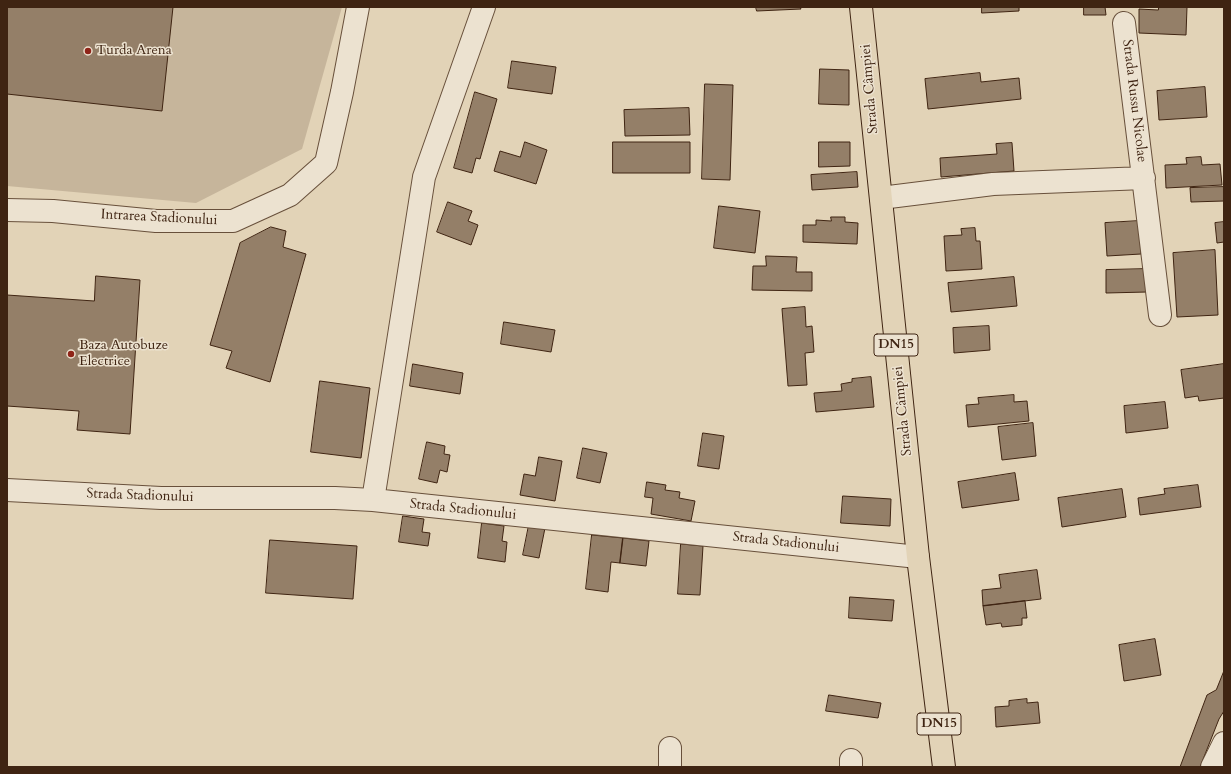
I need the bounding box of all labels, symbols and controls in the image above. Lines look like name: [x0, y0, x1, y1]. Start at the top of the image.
street label: Strada Russu Nicolae: [1118, 39, 1150, 163]
place label: Turda Arena: [96, 43, 172, 59]
street label: Strada Câmpiei: [858, 43, 882, 135]
marker: Turda Arena: [83, 46, 93, 56]
street label: Intrarea Stadionului: [100, 207, 218, 229]
road number: DN15: [874, 334, 918, 356]
place label: Baza Autobuze Electrice: [79, 338, 168, 370]
marker: Baza Autobuze Electrice: [66, 349, 76, 359]
street label: Strada Câmpiei: [890, 365, 916, 457]
street label: Strada Stadionului: [86, 486, 194, 506]
street label: Strada Stadionului: [409, 496, 517, 524]
street label: Strada Stadionului: [732, 529, 840, 557]
road number: DN15: [917, 713, 961, 735]

